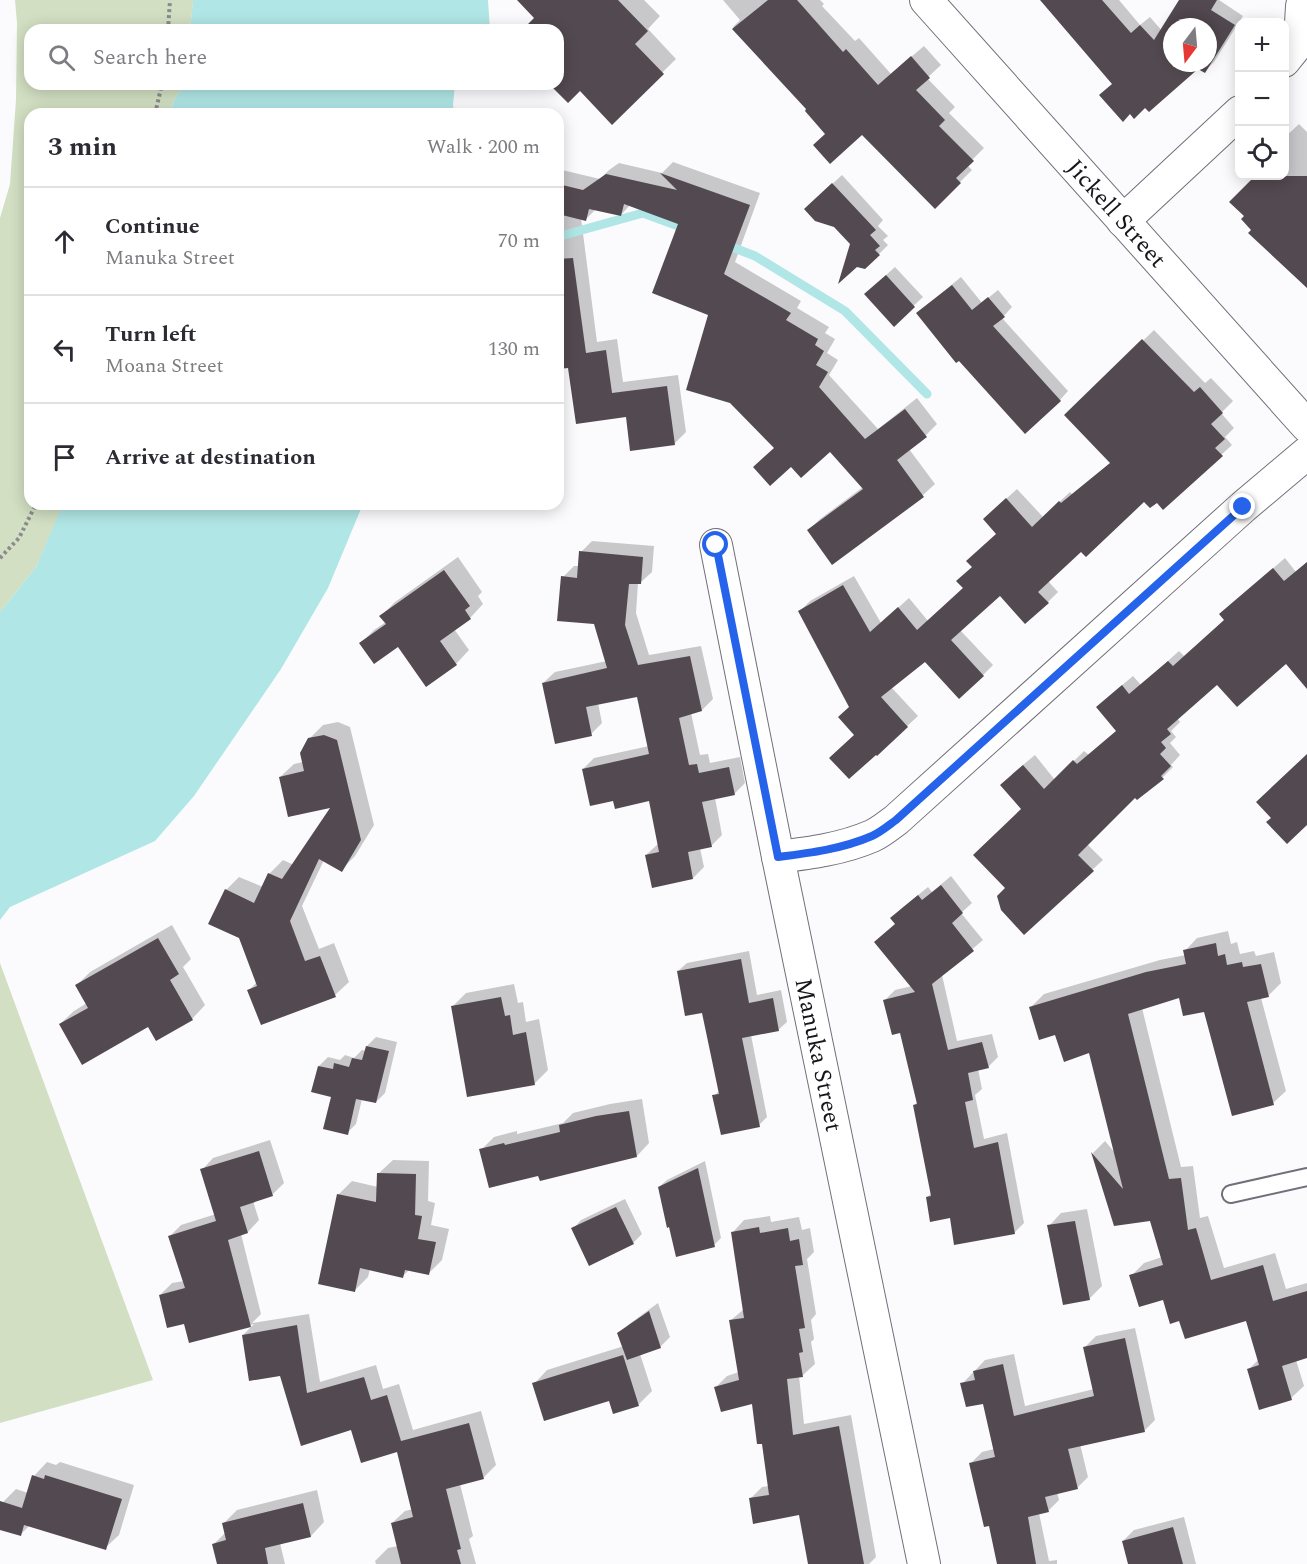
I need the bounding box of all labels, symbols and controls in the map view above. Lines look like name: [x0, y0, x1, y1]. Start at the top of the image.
north arrow: [1163, 18, 1217, 72]
map controls: [1235, 18, 1289, 180]
button: +: [1235, 18, 1289, 72]
search box: [24, 24, 564, 90]
icon: search: [45, 41, 78, 74]
text: Search here: [93, 41, 207, 74]
button: −: [1235, 72, 1289, 126]
button: locate: [1235, 126, 1289, 180]
text: 3 min: [48, 127, 117, 167]
text: Walk · 200 m: [427, 132, 540, 162]
street label: Jickell Street: [1057, 151, 1175, 276]
text: Continue: [105, 210, 200, 243]
icon: ahead: [48, 225, 81, 258]
text: 70 m: [498, 226, 540, 256]
text: Manuka Street: [105, 243, 235, 273]
text: Turn left: [105, 318, 197, 351]
icon: left: [48, 333, 81, 366]
text: 130 m: [488, 334, 540, 364]
text: Moana Street: [105, 351, 224, 381]
icon: arrive: [48, 441, 81, 474]
text: Arrive at destination: [105, 441, 316, 474]
route end: [1229, 493, 1255, 519]
route start: [702, 531, 728, 557]
street label: Manuka Street: [784, 975, 851, 1135]

